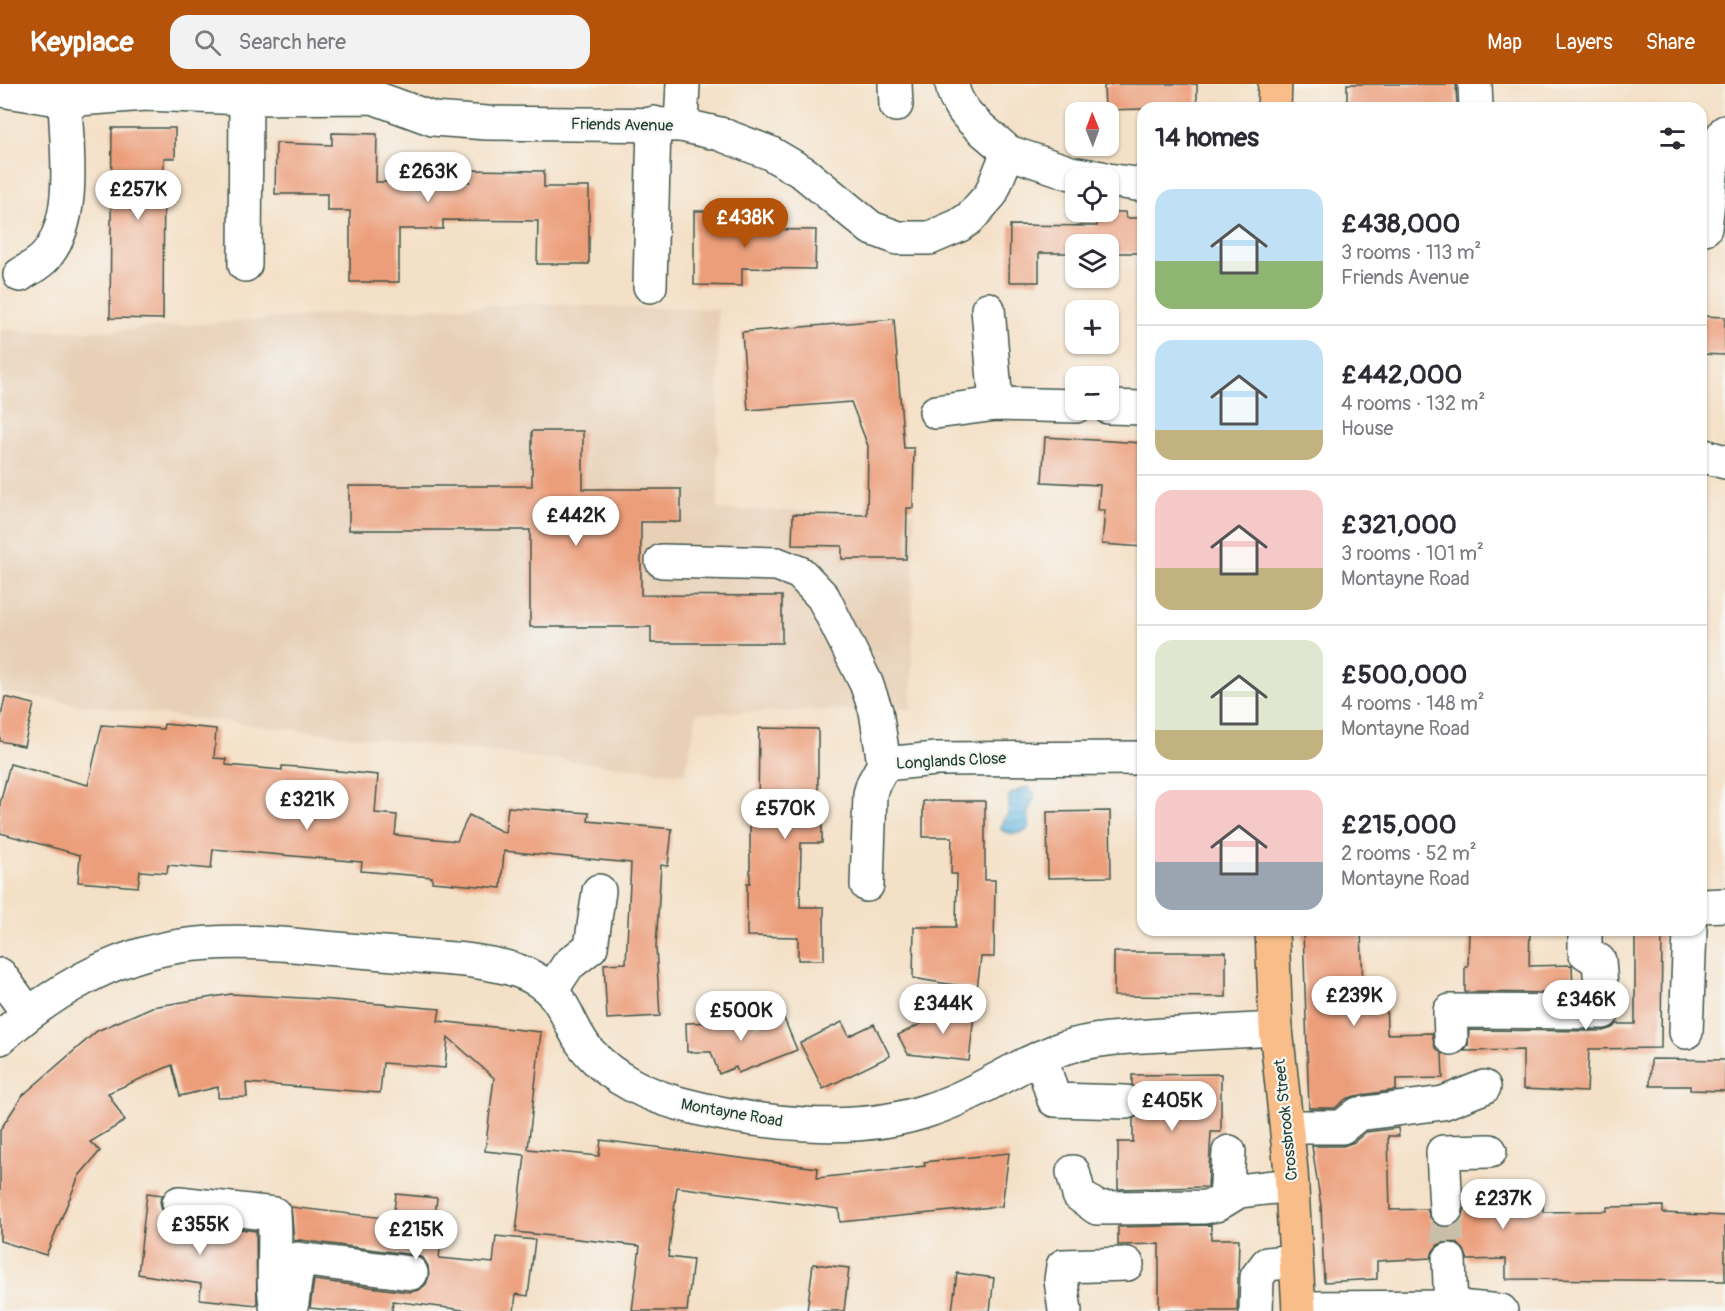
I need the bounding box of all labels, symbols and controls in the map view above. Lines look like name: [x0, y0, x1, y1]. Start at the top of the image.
search box: [170, 15, 590, 69]
text: Keyplace: [30, 25, 134, 60]
icon: search: [191, 26, 224, 59]
text: Search here: [239, 28, 346, 56]
text: Map: [1487, 29, 1522, 56]
text: Layers: [1555, 29, 1613, 56]
text: Share: [1646, 29, 1695, 56]
north arrow: [1065, 102, 1119, 156]
map controls: [1065, 102, 1119, 420]
street label: Friends Avenue: [571, 114, 673, 136]
text: 14 homes: [1155, 122, 1259, 154]
icon: filters: [1656, 122, 1689, 155]
pin: £263K: [386, 152, 470, 203]
text: £263K: [399, 159, 457, 184]
button: locate: [1065, 168, 1119, 222]
pin: £257K: [96, 170, 180, 221]
text: £257K: [109, 177, 167, 202]
pin: £438K: [703, 198, 787, 249]
text: £438K: [716, 205, 774, 230]
text: £438,000: [1341, 208, 1460, 240]
icon: home: [1203, 213, 1275, 285]
button: layers: [1065, 234, 1119, 288]
text: 3 rooms · 113 m²: [1341, 240, 1481, 265]
text: Friends Avenue: [1341, 265, 1469, 290]
button: +: [1065, 300, 1119, 354]
text: £442,000: [1341, 359, 1462, 391]
icon: home: [1203, 364, 1275, 436]
button: −: [1065, 366, 1119, 420]
text: 4 rooms · 132 m²: [1341, 391, 1485, 416]
text: House: [1341, 416, 1393, 441]
pin: £442K: [534, 496, 618, 547]
text: £442K: [546, 503, 606, 528]
text: £321,000: [1341, 509, 1457, 541]
icon: home: [1203, 514, 1275, 586]
text: 3 rooms · 101 m²: [1341, 541, 1484, 566]
text: Montayne Road: [1341, 566, 1470, 591]
text: £500,000: [1341, 659, 1467, 691]
icon: home: [1203, 664, 1275, 736]
text: 4 rooms · 148 m²: [1341, 691, 1485, 716]
text: Montayne Road: [1341, 716, 1470, 741]
street label: Longlands Close: [896, 748, 1007, 774]
pin: £321K: [265, 780, 349, 831]
text: £321K: [279, 787, 335, 812]
pin: £570K: [743, 789, 827, 840]
text: £570K: [755, 796, 815, 821]
text: £215,000: [1341, 809, 1456, 841]
icon: home: [1203, 814, 1275, 886]
text: 2 rooms · 52 m²: [1341, 841, 1477, 866]
text: Montayne Road: [1341, 866, 1470, 891]
pin: £239K: [1312, 976, 1396, 1027]
pin: £346K: [1544, 980, 1628, 1031]
text: £239K: [1326, 983, 1382, 1008]
pin: £344K: [901, 984, 985, 1035]
text: £346K: [1556, 987, 1616, 1012]
pin: £500K: [699, 991, 783, 1042]
text: £344K: [913, 991, 973, 1016]
text: £500K: [709, 998, 773, 1023]
street label: Crossbrook Street: [1270, 1058, 1302, 1182]
pin: £405K: [1130, 1081, 1214, 1132]
text: £405K: [1141, 1088, 1203, 1113]
street label: Montayne Road: [679, 1094, 784, 1132]
pin: £237K: [1461, 1179, 1545, 1230]
text: £237K: [1474, 1186, 1532, 1211]
pin: £355K: [158, 1205, 242, 1256]
pin: £215K: [374, 1210, 458, 1261]
text: £355K: [171, 1212, 229, 1237]
text: £215K: [389, 1217, 443, 1242]

